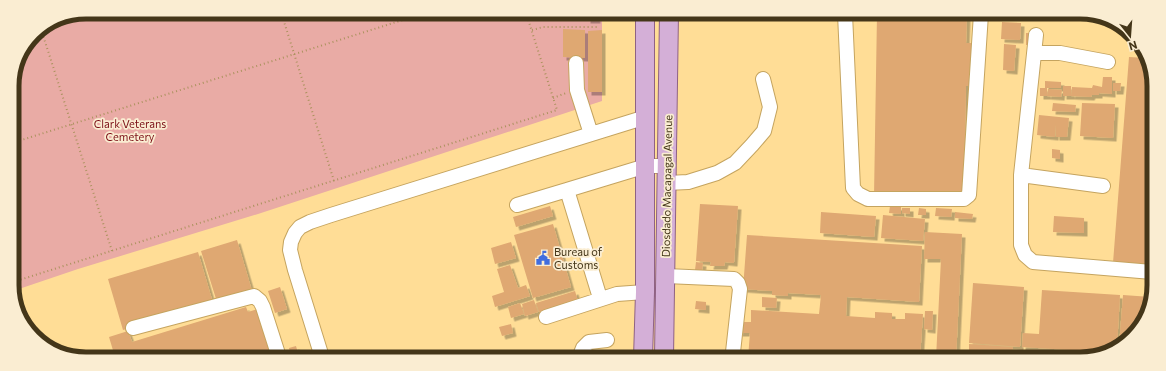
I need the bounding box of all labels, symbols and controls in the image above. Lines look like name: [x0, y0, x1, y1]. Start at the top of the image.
north arrow: [1110, 16, 1150, 56]
text: N: [1127, 39, 1139, 53]
street label: Diosdado Macapagal Avenue: [659, 115, 674, 257]
park label: Clark Veterans Cemetery: [94, 117, 166, 143]
place label: Bureau of Customs: [554, 245, 603, 271]
public building icon: Bureau of Customs: [535, 250, 551, 266]

